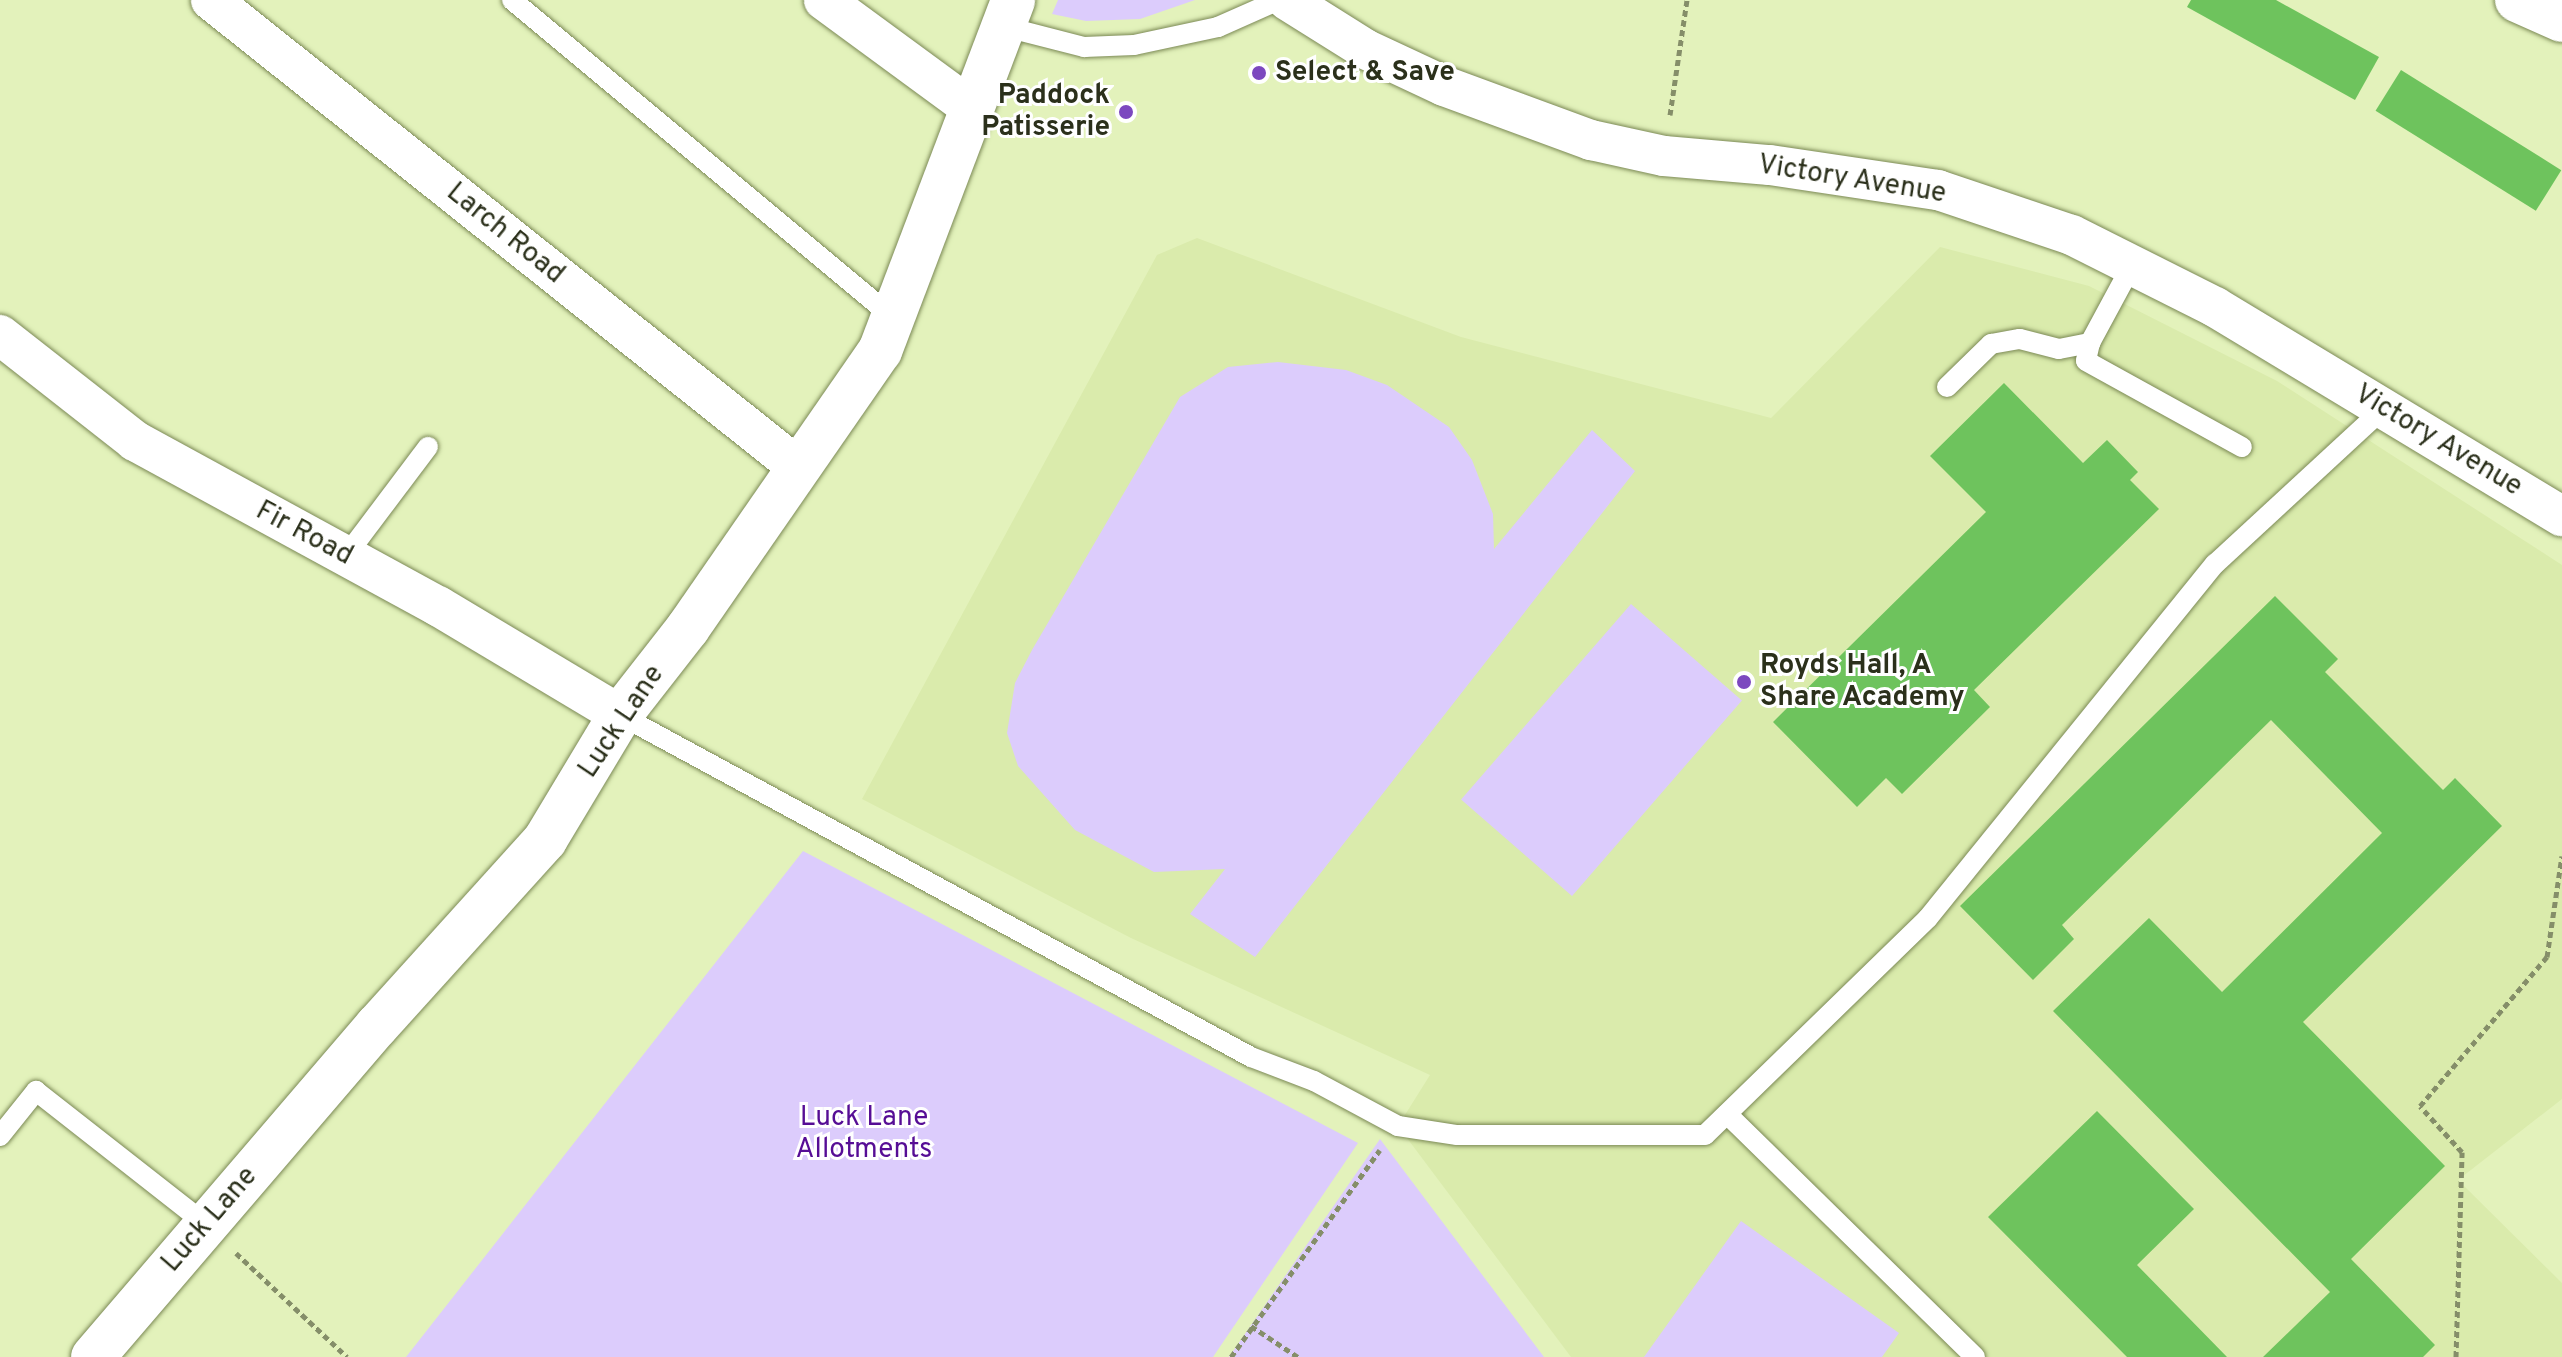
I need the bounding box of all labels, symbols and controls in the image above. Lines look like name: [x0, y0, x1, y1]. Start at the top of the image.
place label: Select & Save: [1275, 56, 1455, 90]
marker: Select & Save: [1250, 64, 1268, 82]
place label: Paddock Patisserie: [981, 79, 1110, 145]
marker: Paddock Patisserie: [1117, 103, 1135, 121]
street label: Victory Avenue: [1755, 148, 1949, 212]
street label: Larch Road: [439, 176, 571, 292]
street label: Victory Avenue: [2347, 377, 2529, 505]
street label: Fir Road: [250, 494, 358, 574]
place label: Royds Hall, A Share Academy: [1760, 649, 1966, 715]
street label: Luck Lane: [572, 659, 672, 785]
marker: Royds Hall, A Share Academy: [1735, 673, 1753, 691]
park label: Luck Lane Allotments: [796, 1101, 932, 1167]
street label: Luck Lane: [155, 1160, 265, 1280]

